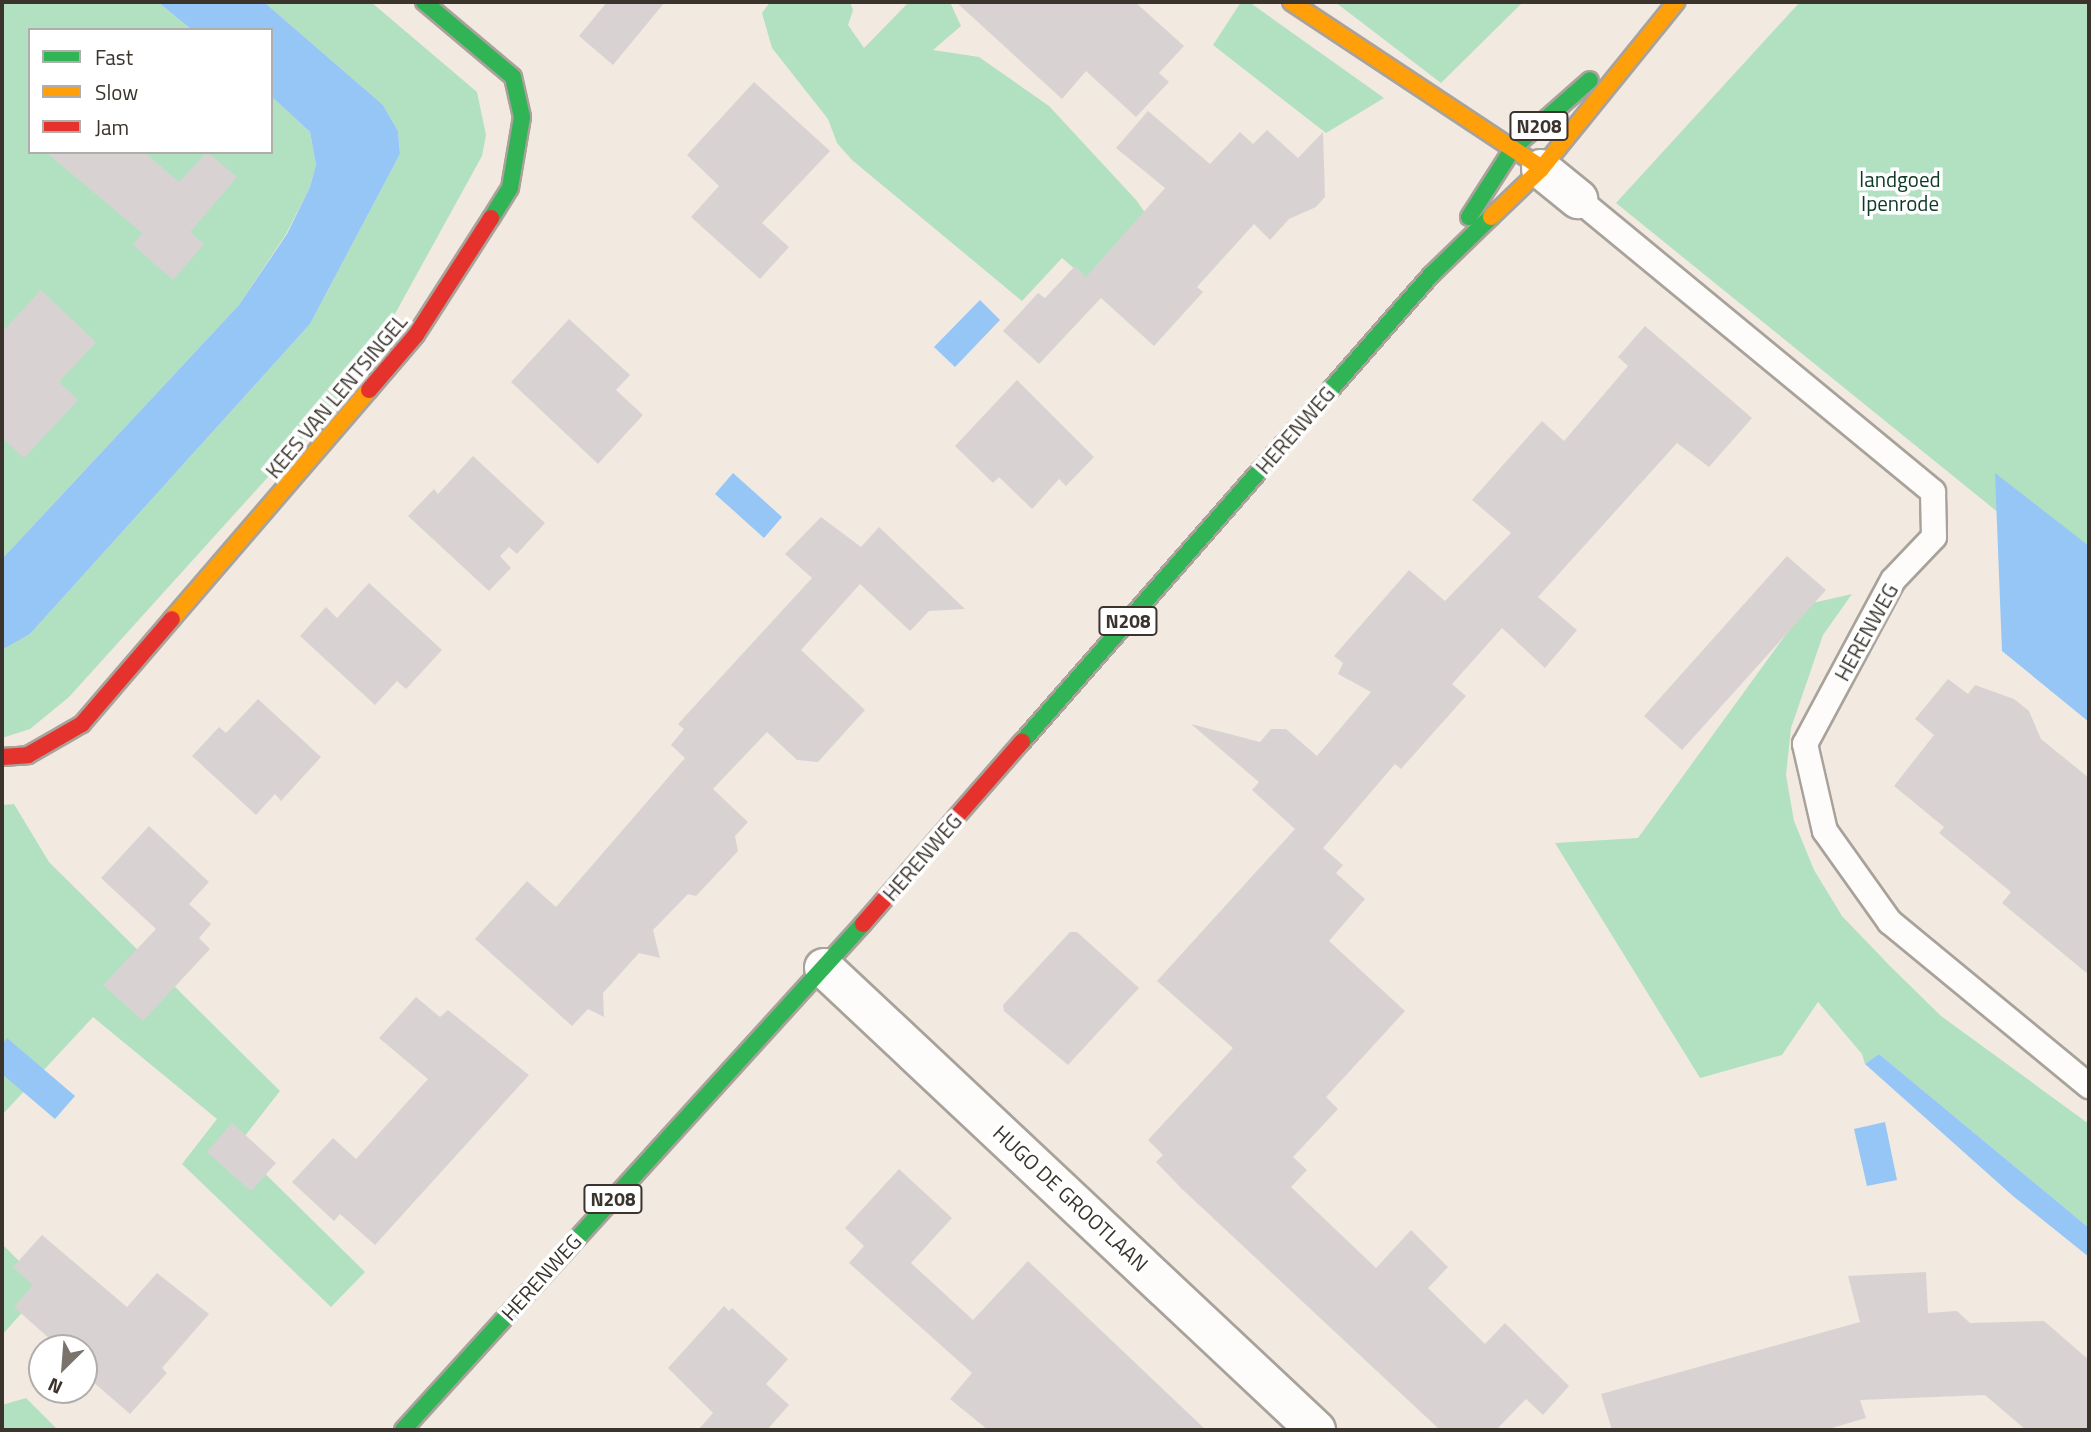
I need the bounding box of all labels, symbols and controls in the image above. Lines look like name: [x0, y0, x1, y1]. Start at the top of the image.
legend: [28, 28, 273, 154]
text: Fast: [95, 41, 133, 73]
text: Slow: [95, 76, 138, 108]
road number: N208: [1509, 110, 1569, 142]
text: Jam: [95, 111, 129, 143]
park label: landgoed Ipenrode: [1859, 166, 1941, 216]
street label: KEES VAN LENTSINGEL: [260, 309, 412, 483]
street label: HERENWEG: [1250, 381, 1340, 479]
street label: HERENWEG: [1829, 579, 1903, 685]
road number: N208: [1098, 606, 1158, 636]
street label: HERENWEG: [877, 808, 967, 906]
street label: HUGO DE GROOTLAAN: [988, 1120, 1154, 1276]
road number: N208: [583, 1184, 643, 1214]
street label: HERENWEG: [496, 1229, 586, 1325]
north arrow: [28, 1334, 98, 1404]
text: N: [43, 1371, 67, 1403]

